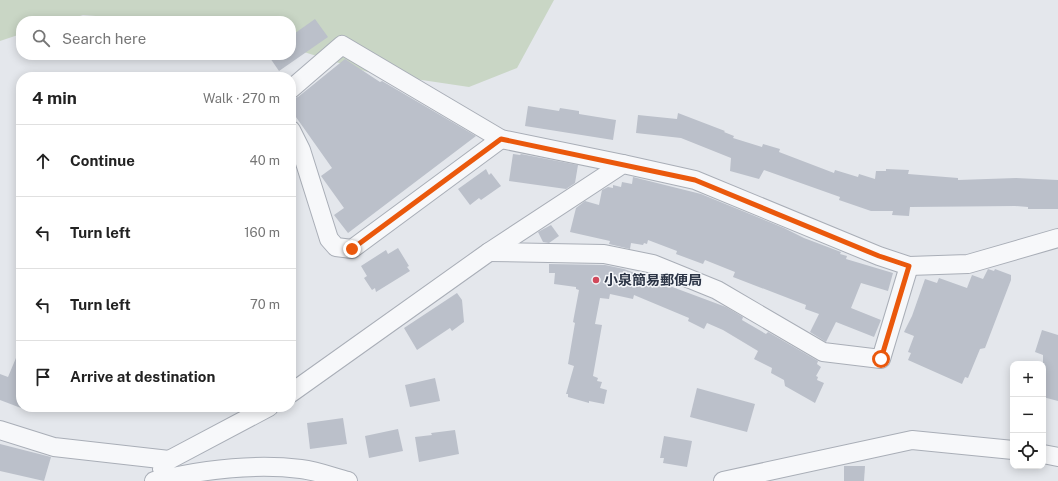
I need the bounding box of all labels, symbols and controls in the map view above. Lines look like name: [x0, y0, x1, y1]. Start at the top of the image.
search box: [16, 16, 296, 60]
icon: search: [30, 27, 52, 49]
text: Search here: [62, 30, 146, 47]
text: 4 min: [32, 88, 77, 108]
text: Walk · 270 m: [203, 91, 280, 106]
icon: ahead: [32, 150, 54, 172]
text: Continue: [70, 152, 135, 169]
text: 40 m: [249, 153, 280, 168]
icon: left: [32, 222, 54, 244]
text: Turn left: [70, 224, 131, 241]
text: 160 m: [244, 225, 280, 240]
route end: [343, 240, 361, 258]
place label: 小泉簡易郵便局: [604, 272, 702, 288]
marker: 小泉簡易郵便局: [591, 275, 601, 285]
icon: left: [32, 294, 54, 316]
text: Turn left: [70, 296, 131, 313]
text: 70 m: [250, 297, 280, 312]
route start: [872, 350, 890, 368]
map controls: [1010, 361, 1046, 469]
button: +: [1010, 361, 1046, 397]
icon: arrive: [32, 366, 54, 388]
text: Arrive at destination: [70, 368, 215, 385]
button: −: [1010, 397, 1046, 433]
button: locate: [1010, 433, 1046, 469]

